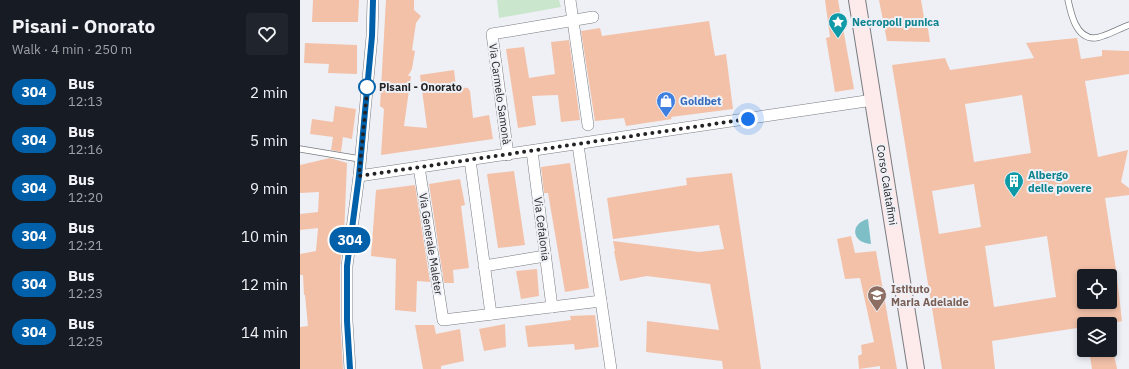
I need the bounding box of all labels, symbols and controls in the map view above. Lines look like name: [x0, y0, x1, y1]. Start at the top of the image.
place icon: Necropoli punica: [827, 11, 849, 39]
button: heart: [246, 13, 288, 55]
text: Pisani - Onorato: [12, 14, 155, 38]
place label: Necropoli punica: [852, 15, 939, 29]
text: Walk · 4 min · 250 m: [12, 41, 132, 58]
street label: Via Carmelo Samonà: [486, 42, 514, 146]
text: Bus: [68, 74, 95, 93]
marker: Pisani - Onorato: [358, 78, 376, 96]
place label: Pisani - Onorato: [379, 80, 462, 94]
text: 304: [21, 83, 47, 101]
text: 2 min: [250, 83, 288, 102]
shop icon: Goldbet: [655, 90, 677, 118]
text: 12:13: [68, 93, 103, 110]
place label: Goldbet: [680, 94, 721, 108]
your location: [738, 109, 758, 129]
text: Bus: [68, 122, 95, 141]
text: 304: [21, 131, 47, 149]
text: 5 min: [250, 131, 288, 150]
text: 12:16: [68, 141, 103, 158]
street label: Corso Calatafimi: [874, 144, 900, 226]
place label: Albergo delle povere: [1028, 168, 1092, 195]
text: Bus: [68, 170, 95, 189]
building icon: Albergo delle povere: [1003, 170, 1025, 198]
text: 304: [21, 179, 47, 197]
text: 9 min: [250, 179, 288, 198]
text: 12:20: [68, 189, 103, 206]
street label: Via Generale Maleter: [416, 192, 446, 296]
street label: Via Cefalonia: [531, 196, 553, 262]
text: Bus: [68, 218, 95, 237]
text: 304: [21, 227, 47, 245]
text: 10 min: [241, 227, 288, 246]
line badge: 304: [327, 227, 373, 253]
text: 304: [337, 231, 363, 249]
text: 12:21: [68, 237, 103, 254]
text: Bus: [68, 266, 95, 285]
map controls: [1077, 269, 1117, 357]
button: locate: [1077, 269, 1117, 309]
text: 304: [21, 275, 47, 293]
text: 12 min: [241, 275, 288, 294]
place label: Istituto Maria Adelaide: [891, 282, 969, 309]
school or university icon: Istituto Maria Adelaide: [866, 284, 888, 312]
text: 12:23: [68, 285, 103, 302]
text: Bus: [68, 314, 95, 333]
button: layers: [1077, 317, 1117, 357]
text: 304: [21, 323, 47, 341]
text: 14 min: [241, 323, 288, 342]
text: 12:25: [68, 333, 103, 350]

